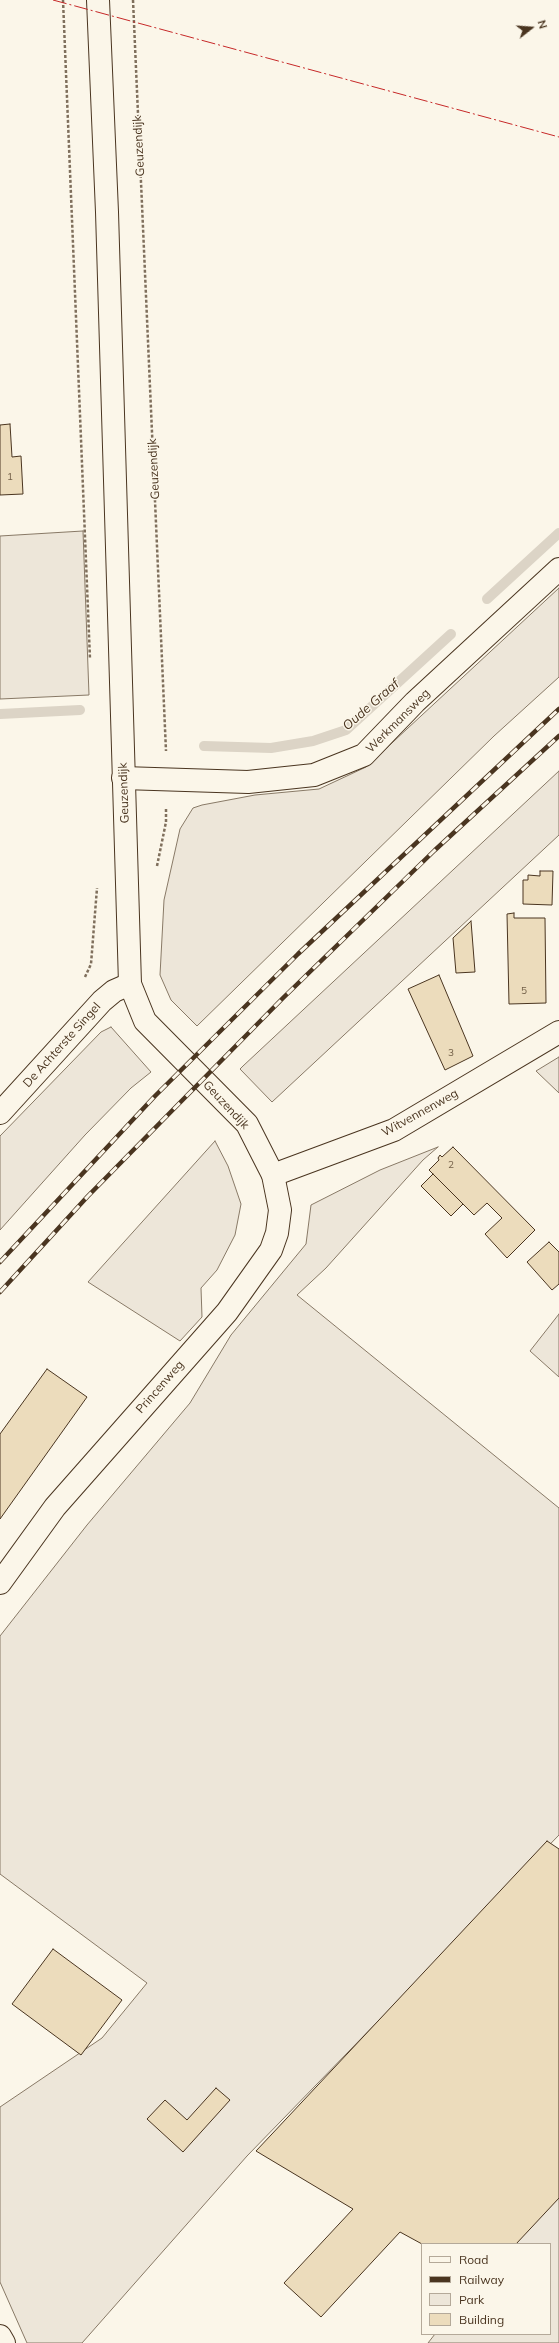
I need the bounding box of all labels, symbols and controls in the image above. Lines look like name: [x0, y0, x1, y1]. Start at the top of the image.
north arrow: [511, 8, 551, 48]
text: N: [535, 18, 550, 31]
street label: Geuzendijk: [130, 115, 148, 177]
street label: Geuzendijk: [145, 438, 163, 500]
house number: 1: [7, 471, 13, 483]
water label: Oude Graaf: [339, 676, 403, 734]
street label: Werkmansweg: [363, 686, 433, 756]
street label: Geuzendijk: [116, 762, 132, 824]
house number: 5: [521, 985, 527, 997]
street label: De Achterste Singel: [20, 1000, 104, 1090]
house number: 3: [448, 1047, 454, 1059]
street label: Geuzendijk: [200, 1078, 252, 1132]
street label: Witvennenweg: [379, 1086, 461, 1140]
house number: 2: [448, 1159, 454, 1171]
street label: Princenweg: [133, 1358, 187, 1416]
legend: [421, 2243, 551, 2335]
text: Road: [459, 2252, 488, 2267]
text: Railway: [459, 2272, 504, 2287]
text: Park: [459, 2292, 484, 2307]
text: Building: [459, 2312, 504, 2327]

